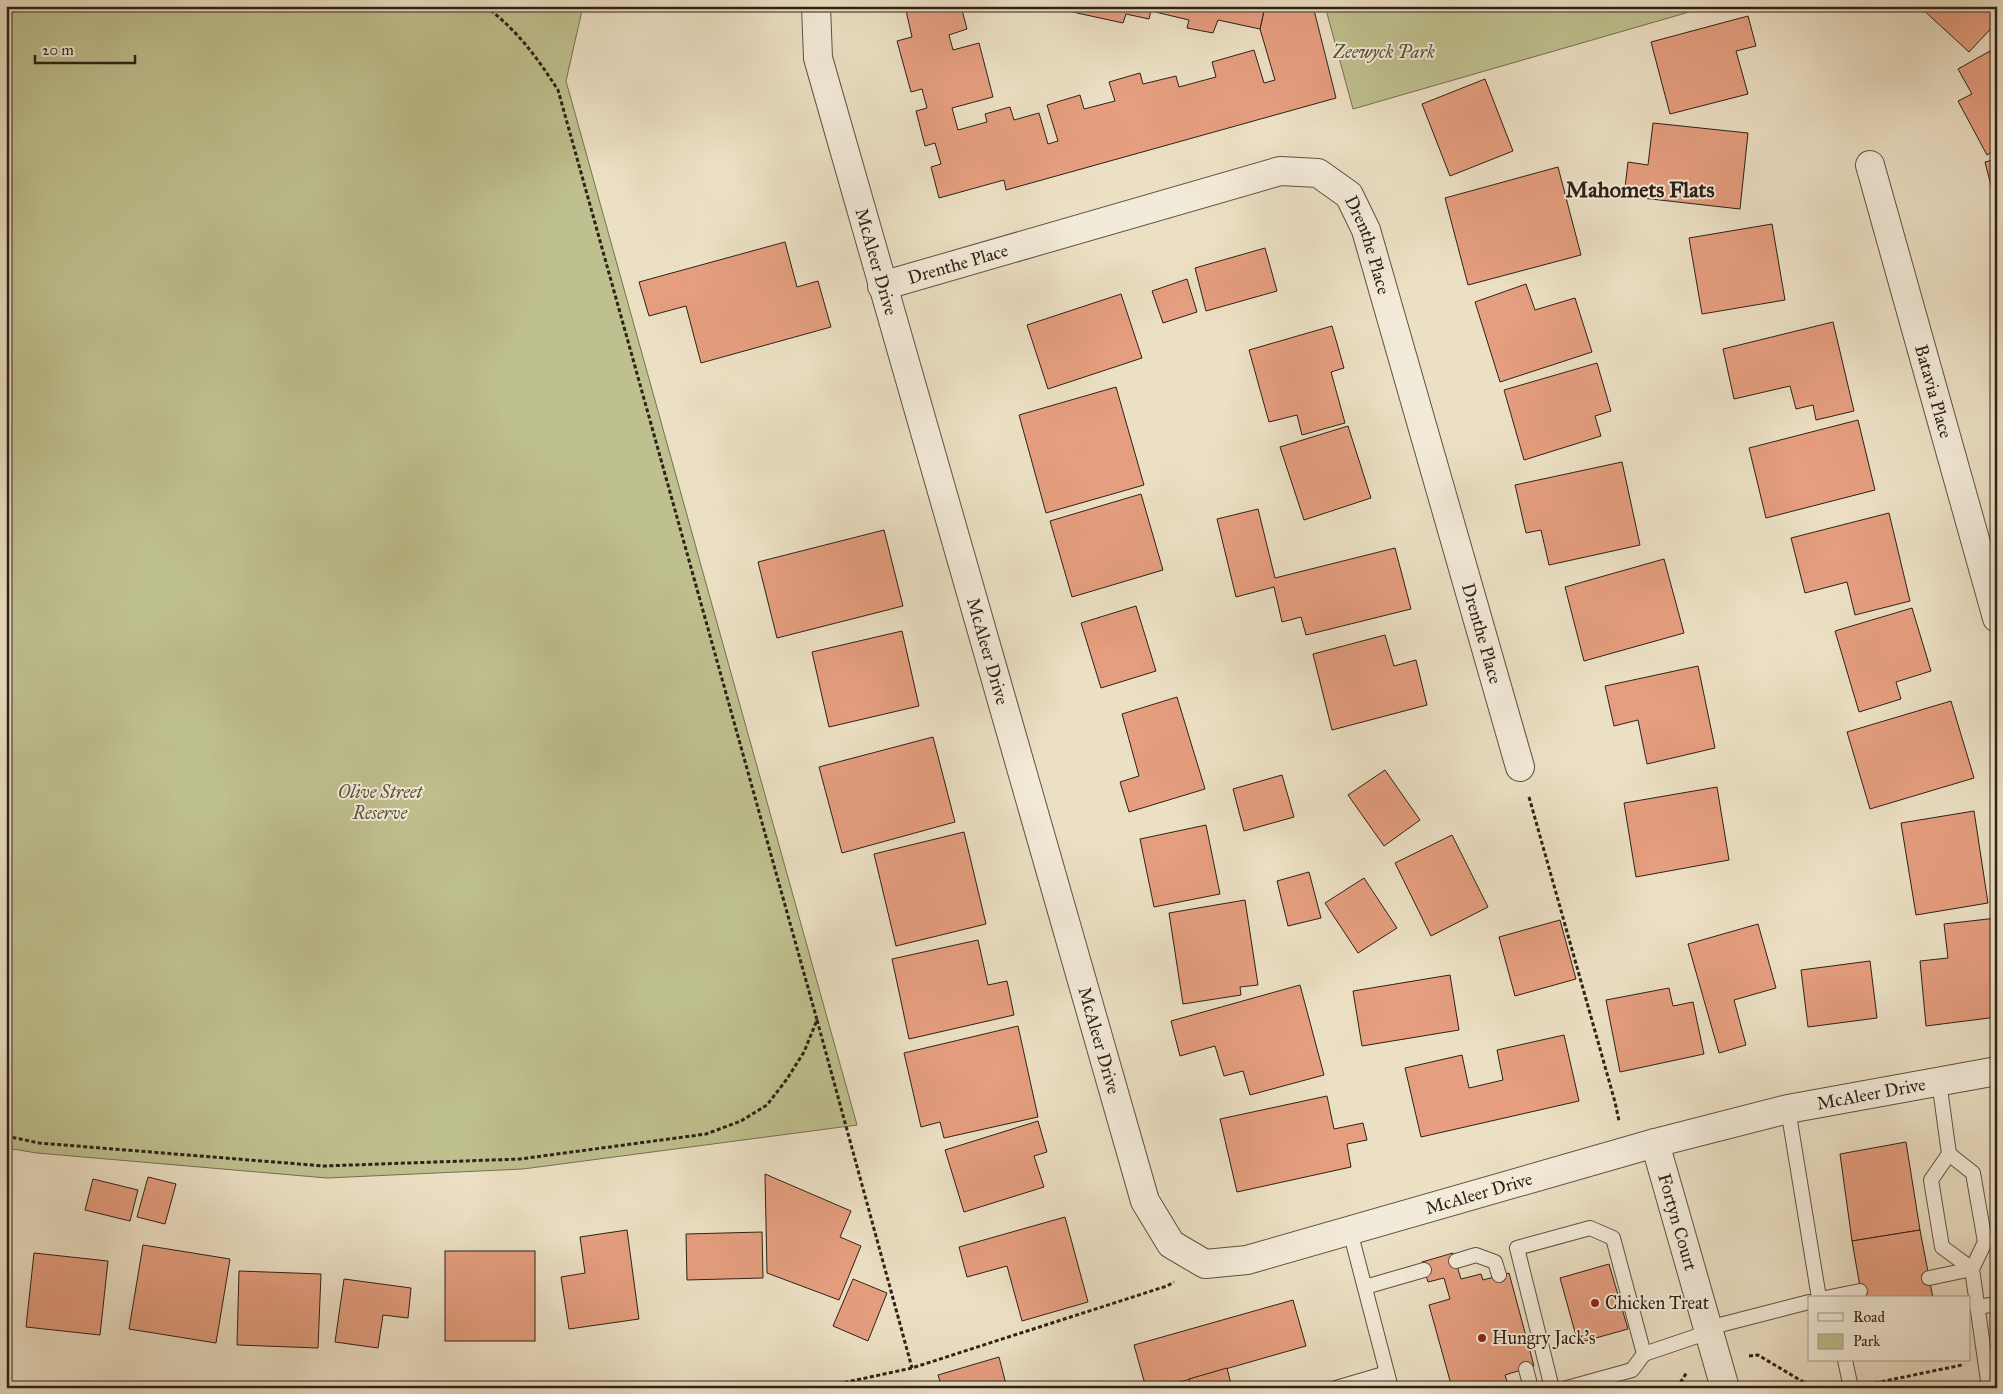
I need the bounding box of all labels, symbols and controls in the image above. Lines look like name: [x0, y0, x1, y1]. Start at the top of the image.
scale bar: [35, 32, 135, 64]
text: 20 m: [42, 41, 74, 59]
park label: Zeewyck Park: [1332, 41, 1435, 63]
district label: Mahomets Flats: [1566, 176, 1714, 203]
street label: Drenthe Place: [1340, 192, 1395, 297]
street label: McAleer Drive: [851, 206, 902, 318]
street label: Drenthe Place: [905, 239, 1011, 289]
street label: Batavia Place: [1910, 342, 1957, 441]
street label: Drenthe Place: [1457, 581, 1507, 686]
street label: McAleer Drive: [962, 595, 1013, 707]
park label: Olive Street Reserve: [338, 781, 424, 824]
street label: McAleer Drive: [1073, 984, 1125, 1097]
street label: McAleer Drive: [1815, 1073, 1927, 1115]
street label: McAleer Drive: [1423, 1168, 1535, 1219]
street label: Fortyn Court: [1653, 1171, 1702, 1274]
place label: Chicken Treat: [1605, 1292, 1710, 1314]
legend: [1808, 1296, 1970, 1362]
marker: Chicken Treat: [1589, 1297, 1601, 1309]
text: Road: [1853, 1308, 1885, 1326]
place label: Hungry Jack's: [1492, 1327, 1595, 1350]
marker: Hungry Jack's: [1476, 1332, 1488, 1344]
text: Park: [1853, 1332, 1880, 1350]

